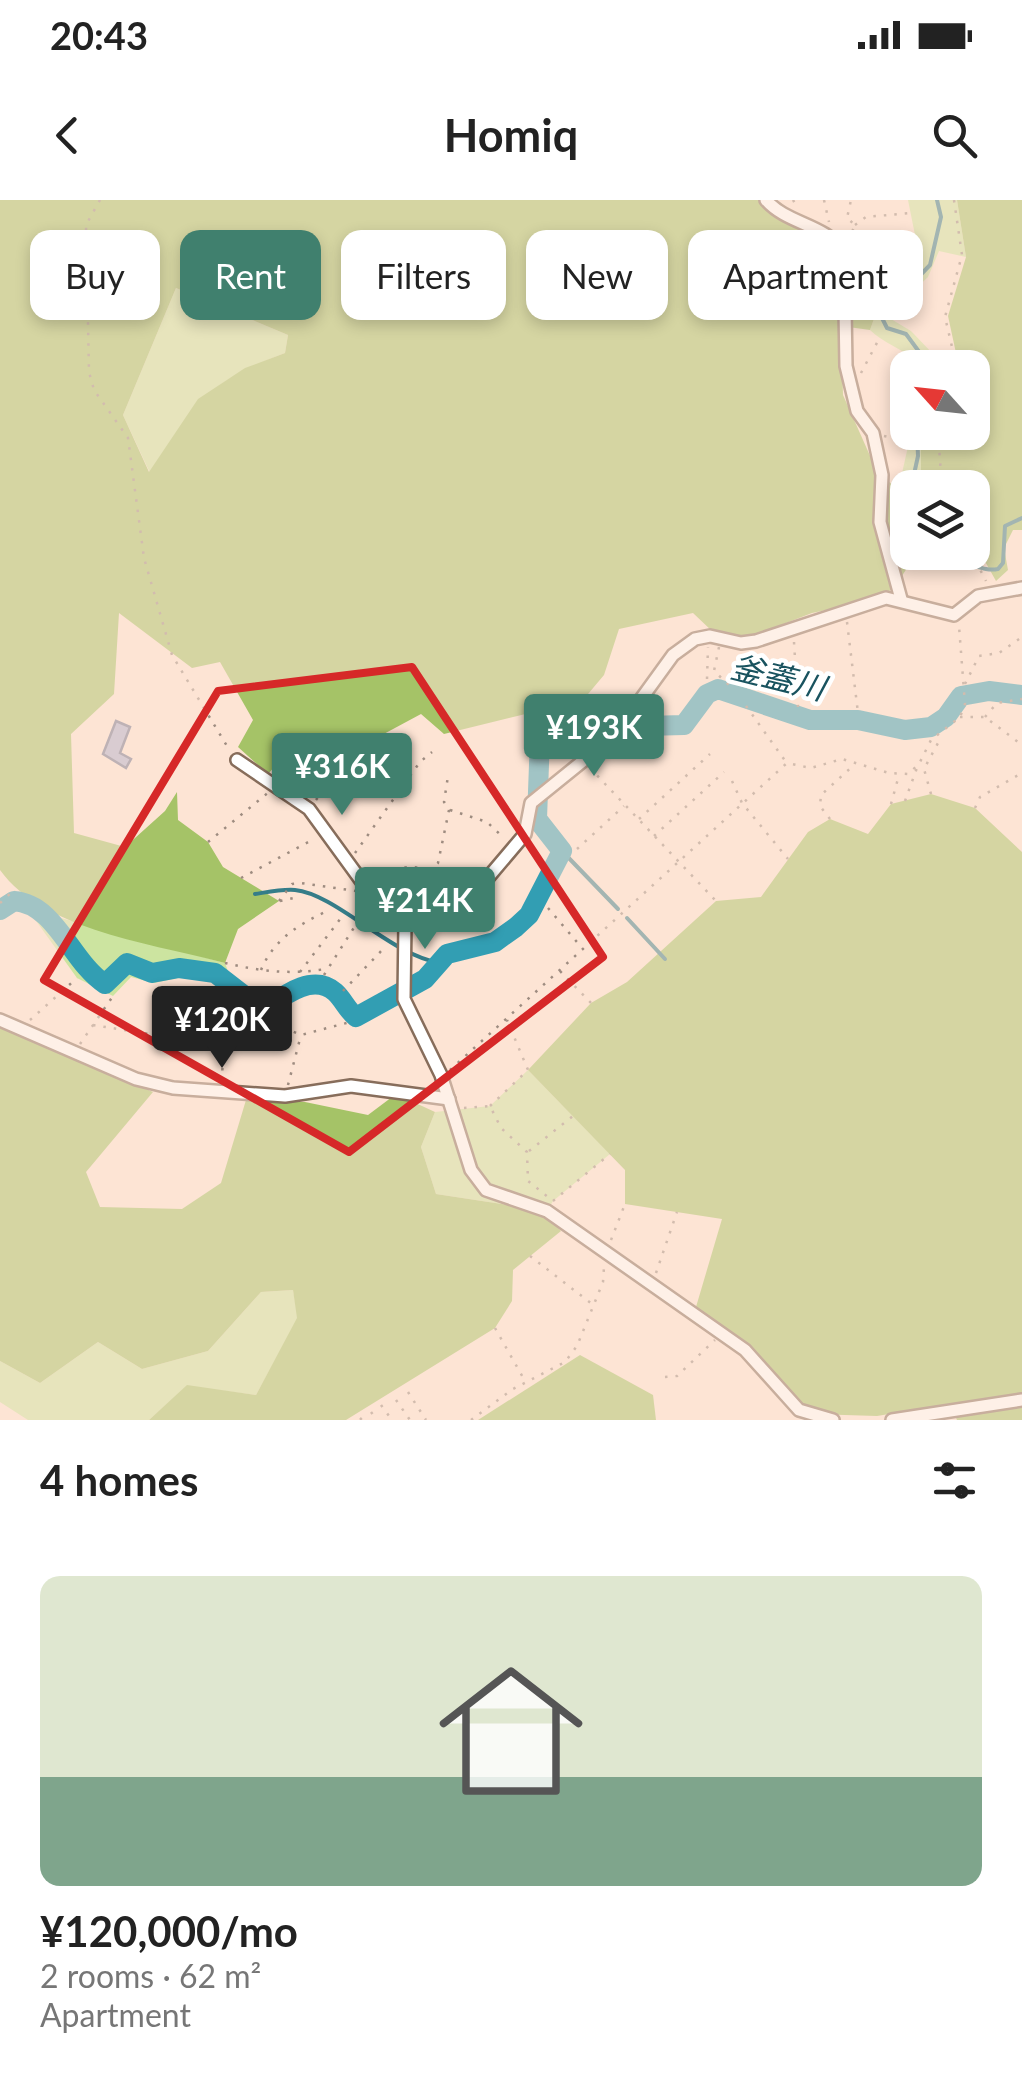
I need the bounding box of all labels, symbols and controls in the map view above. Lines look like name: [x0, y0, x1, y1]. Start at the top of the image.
text: 20:43: [50, 12, 148, 58]
icon: back: [40, 108, 95, 163]
text: Homiq: [444, 108, 578, 162]
icon: search: [927, 108, 982, 163]
chip: Buy: [30, 230, 160, 320]
chip: Rent: [180, 230, 321, 320]
chip: Filters: [341, 230, 506, 320]
chip: New: [526, 230, 668, 320]
chip: Apartment: [688, 230, 923, 320]
north arrow: [890, 350, 990, 450]
map controls: [890, 350, 990, 570]
button: layers: [890, 470, 990, 570]
water label: 釜蓋川: [727, 646, 833, 708]
pin: ¥193K: [524, 694, 664, 779]
text: ¥193K: [546, 707, 642, 746]
pin: ¥316K: [272, 733, 412, 818]
text: ¥316K: [294, 746, 390, 785]
pin: ¥214K: [355, 867, 495, 952]
text: ¥214K: [377, 880, 473, 919]
pin: ¥120K: [152, 986, 292, 1071]
text: ¥120K: [174, 999, 270, 1038]
icon: filters: [927, 1453, 982, 1508]
text: 4 homes: [40, 1455, 198, 1505]
icon: home: [421, 1641, 601, 1821]
text: ¥120,000/mo: [40, 1906, 298, 1956]
text: 2 rooms · 62 m²: [40, 1956, 261, 1995]
text: Apartment: [40, 1995, 191, 2034]

